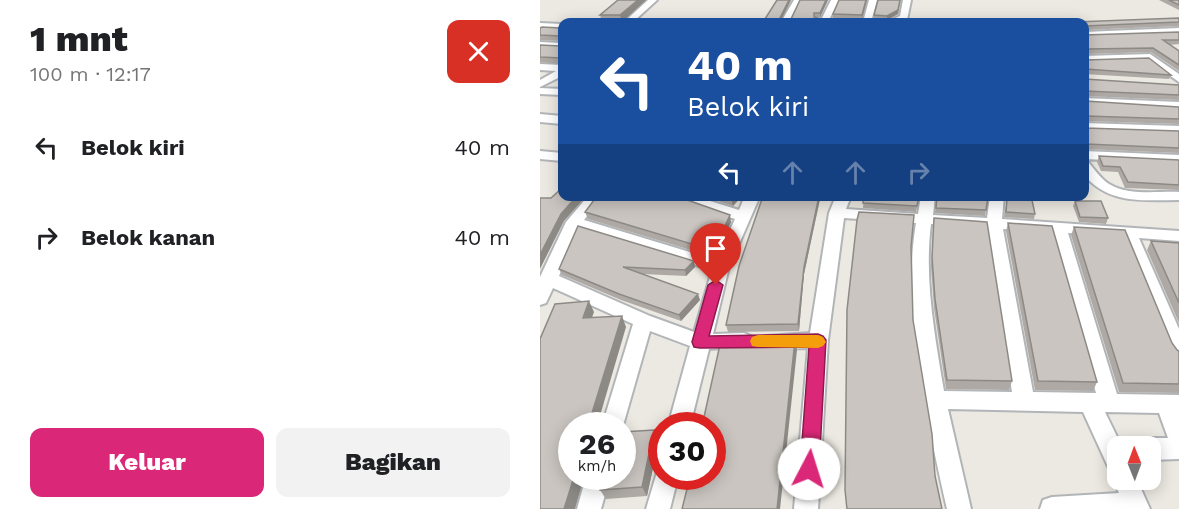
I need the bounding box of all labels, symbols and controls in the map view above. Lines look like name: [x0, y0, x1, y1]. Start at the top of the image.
text: 1 mnt: [30, 18, 128, 60]
button: close: [447, 20, 510, 83]
text: 40 m: [687, 41, 793, 90]
icon: left: [588, 42, 666, 120]
text: 100 m · 12:17: [30, 62, 151, 86]
text: Belok kiri: [687, 91, 809, 123]
icon: left: [30, 131, 63, 164]
text: Belok kiri: [81, 135, 185, 160]
text: 40 m: [454, 135, 510, 160]
icon: left: [713, 156, 746, 189]
icon: ahead: [776, 156, 809, 189]
icon: ahead: [839, 156, 872, 189]
icon: right: [902, 156, 935, 189]
icon: right: [30, 221, 63, 254]
pin: [690, 223, 741, 285]
text: Belok kanan: [81, 225, 215, 250]
text: 40 m: [454, 225, 510, 250]
icon: arrive: [699, 232, 732, 265]
speed limit sign: 30: [648, 412, 726, 490]
text: 26: [579, 426, 615, 461]
button: Keluar: [30, 428, 264, 497]
button: Bagikan: [276, 428, 510, 497]
north arrow: [1107, 436, 1161, 490]
map controls: [1107, 436, 1161, 490]
position arrow: [777, 437, 841, 501]
text: km/h: [578, 457, 616, 475]

